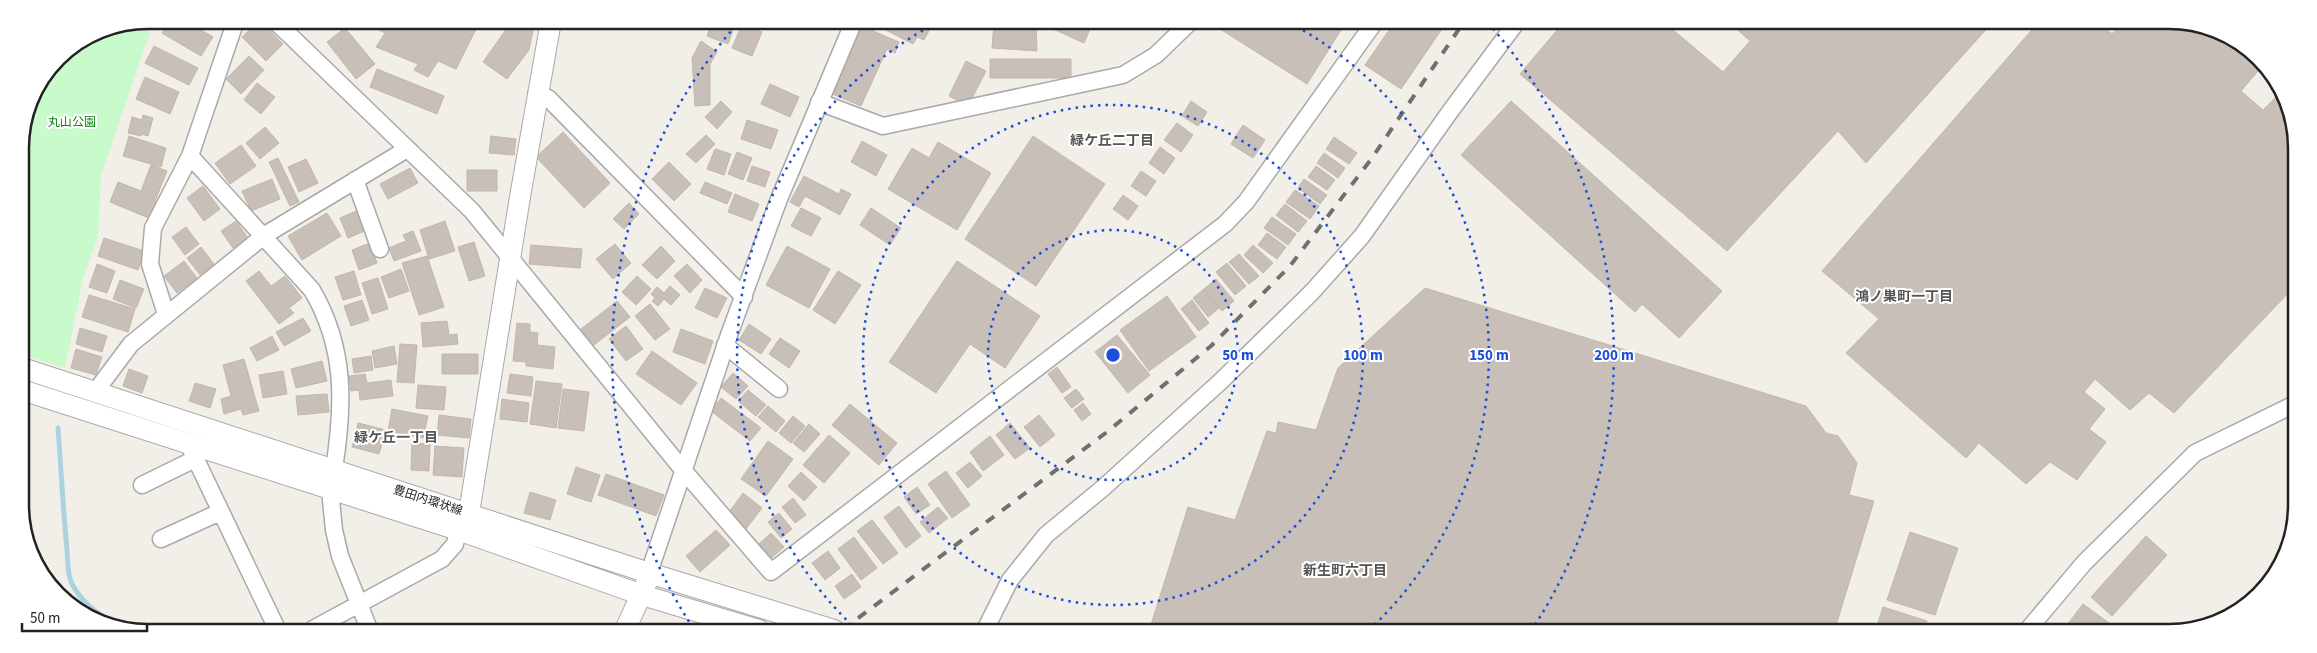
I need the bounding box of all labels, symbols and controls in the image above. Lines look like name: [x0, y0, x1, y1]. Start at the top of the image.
park label: 丸山公園: [48, 114, 96, 131]
district label: 緑ケ丘二丁目: [1070, 131, 1154, 151]
district label: 鴻ノ巣町一丁目: [1855, 287, 1953, 307]
text: 50 m: [1222, 345, 1254, 366]
text: 100 m: [1343, 345, 1383, 366]
text: 150 m: [1469, 345, 1509, 366]
text: 200 m: [1594, 345, 1634, 366]
centre of rings: [1104, 346, 1122, 364]
district label: 緑ケ丘一丁目: [354, 428, 438, 448]
street label: 豊田内環状線: [391, 481, 465, 520]
district label: 新生町六丁目: [1303, 561, 1387, 581]
scale bar: [22, 600, 148, 632]
text: 50 m: [30, 608, 60, 629]

